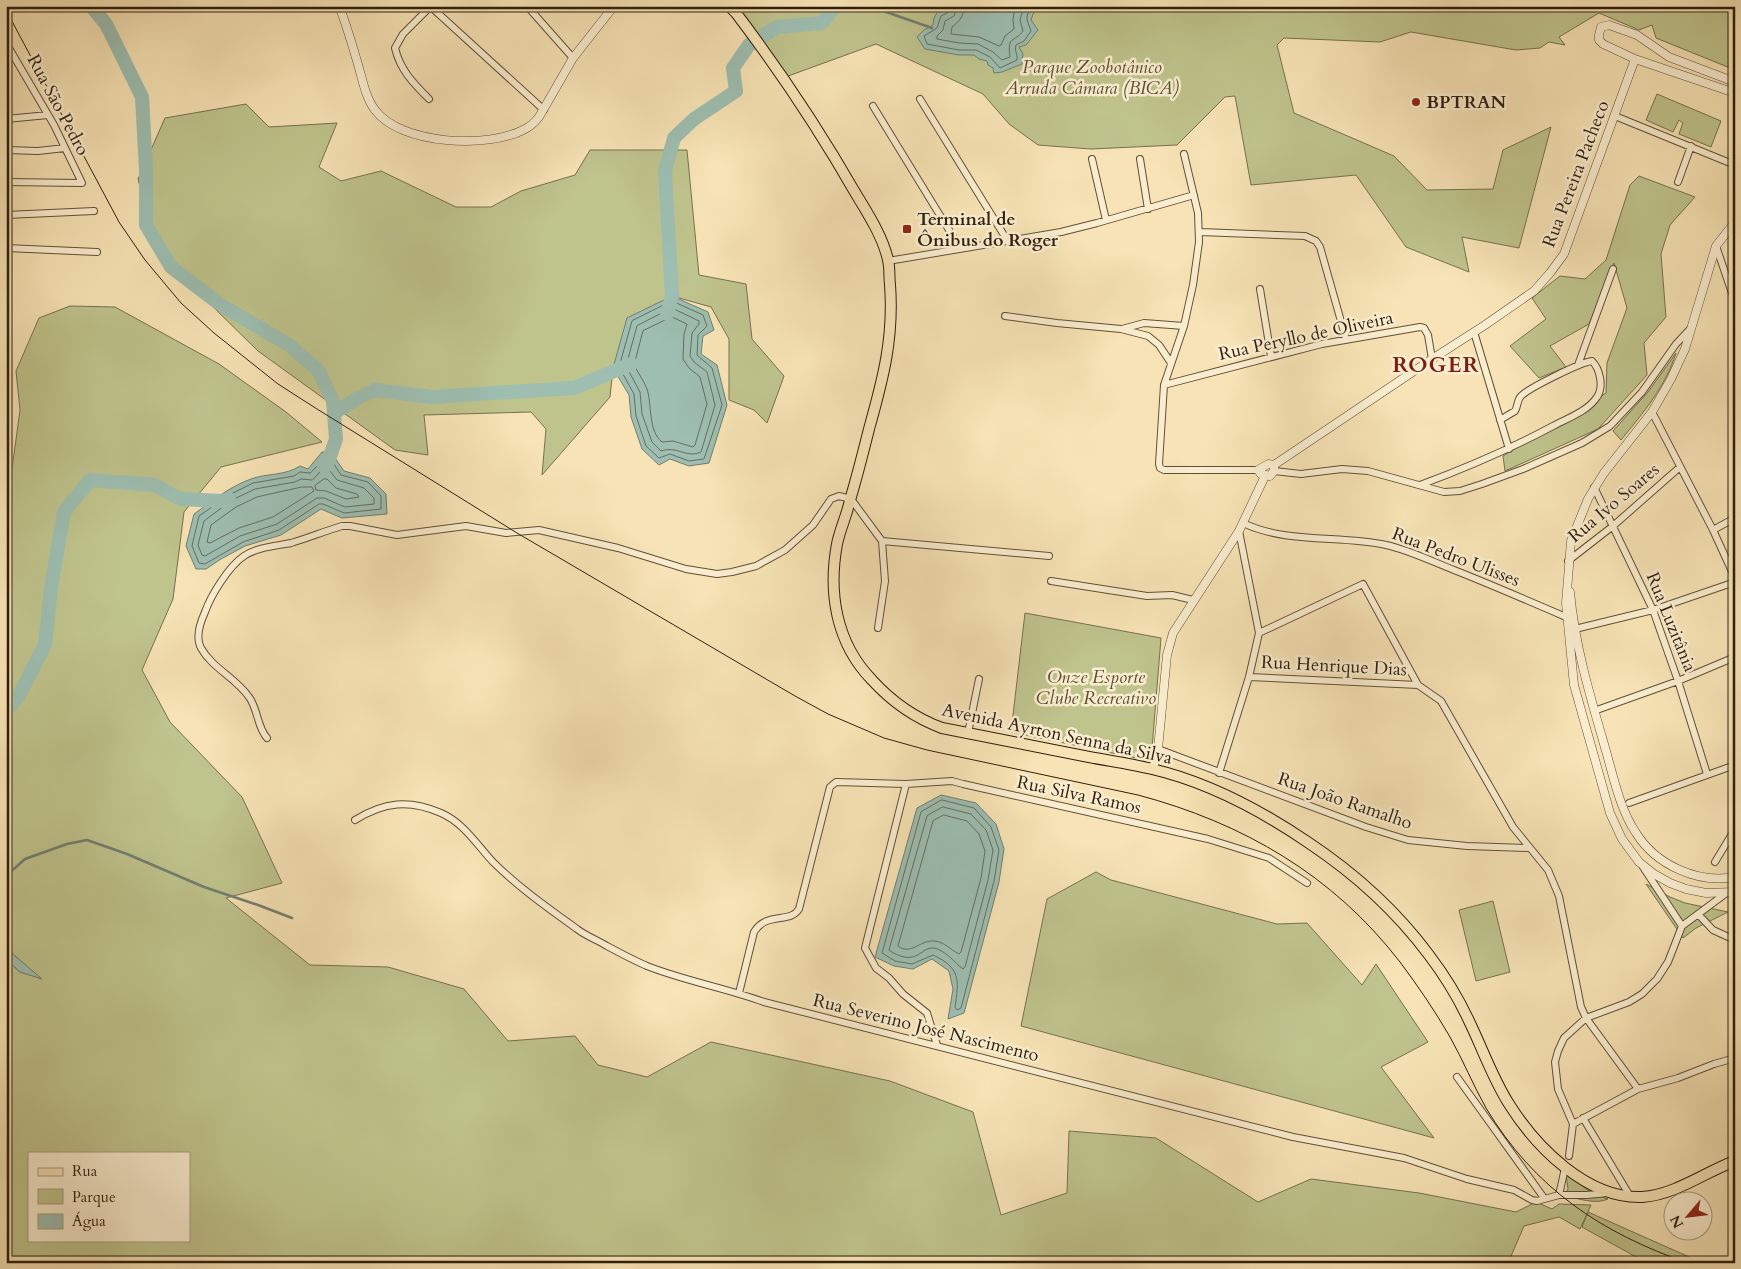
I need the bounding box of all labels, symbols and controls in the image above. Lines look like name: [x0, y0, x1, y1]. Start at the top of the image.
street label: Rua São Pedro: [21, 50, 95, 160]
park label: Parque Zoobotânico Arruda Câmara (BICA): [1004, 55, 1179, 101]
place label: BPTRAN: [1426, 90, 1506, 115]
marker: BPTRAN: [1410, 96, 1422, 108]
street label: Rua Pereira Pacheco: [1536, 97, 1616, 251]
place label: Terminal de Ônibus do Roger: [917, 207, 1059, 253]
marker: Terminal de Ônibus do Roger: [901, 223, 913, 235]
street label: Rua Peryllo de Oliveira: [1216, 305, 1396, 367]
district label: ROGER: [1392, 350, 1480, 380]
street label: Rua Ivo Soares: [1563, 457, 1665, 549]
street label: Rua Pedro Ulisses: [1388, 521, 1524, 593]
street label: Rua Luzitânia: [1640, 568, 1702, 676]
street label: Rua Henrique Dias: [1260, 650, 1408, 682]
park label: Onze Esporte Clube Recreativo: [1036, 665, 1156, 711]
street label: Avenida Ayrton Senna da Silva: [939, 697, 1175, 771]
street label: Rua João Ramalho: [1274, 766, 1416, 836]
street label: Rua Silva Ramos: [1015, 770, 1143, 820]
street label: Rua Severino José Nascimento: [810, 988, 1042, 1068]
legend: [28, 1152, 190, 1242]
text: Rua: [72, 1161, 98, 1181]
text: Parque: [72, 1187, 116, 1207]
north arrow: [1664, 1192, 1714, 1242]
text: Água: [72, 1211, 106, 1231]
text: N: [1666, 1212, 1688, 1232]

